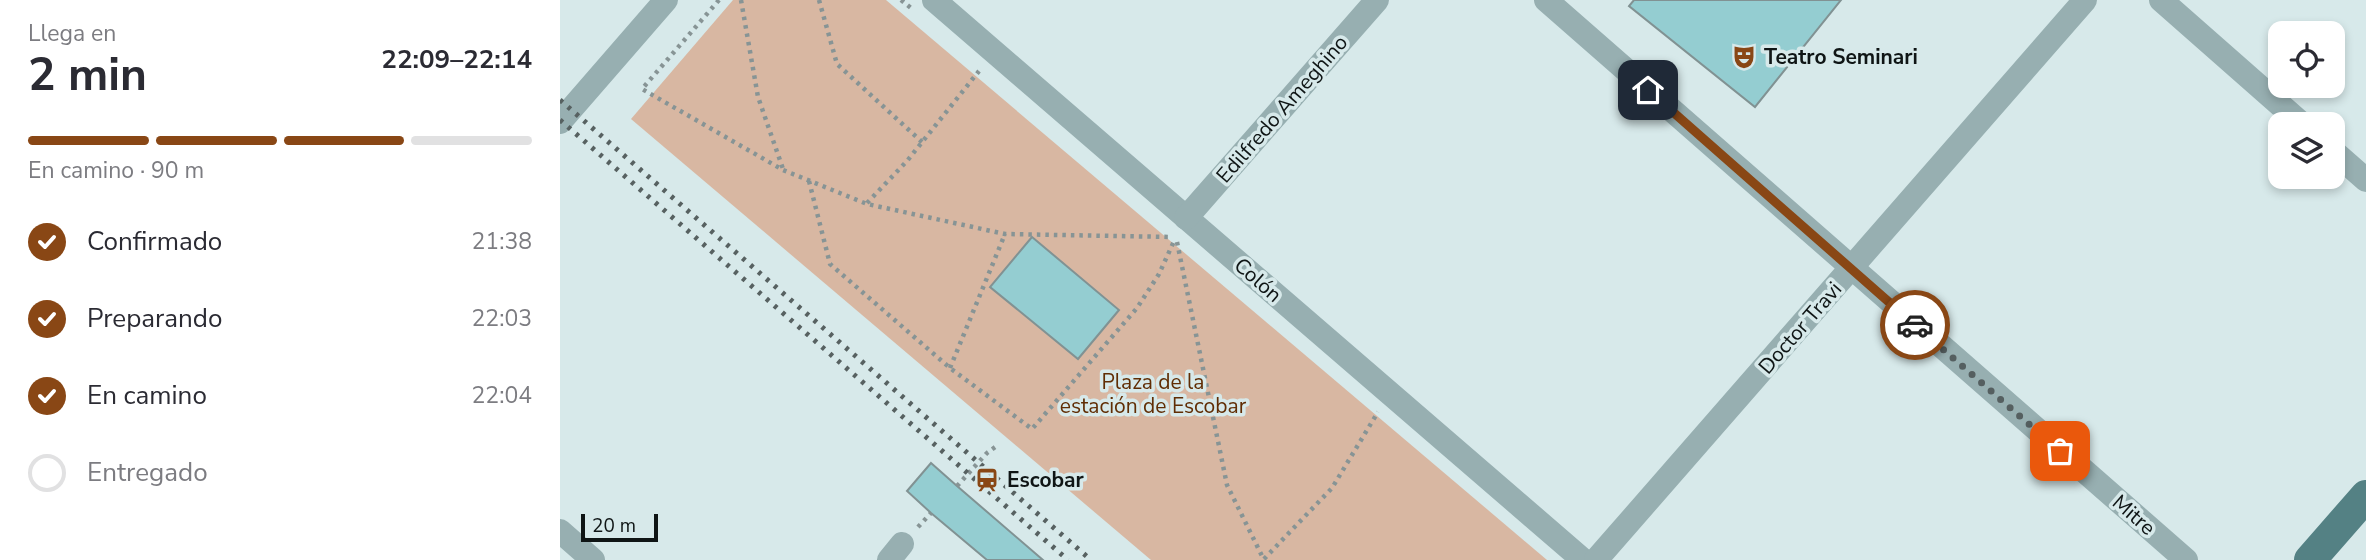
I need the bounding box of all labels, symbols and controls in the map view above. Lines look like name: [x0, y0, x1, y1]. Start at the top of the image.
text: Llega en: [28, 18, 116, 49]
map controls: [2268, 21, 2345, 189]
button: locate: [2268, 21, 2345, 98]
street label: Edilfredo Ameghino: [1210, 29, 1354, 189]
text: 22:09–22:14: [381, 42, 532, 77]
text: 2 min: [28, 43, 147, 106]
theatre icon: Teatro Seminari: [1730, 43, 1758, 71]
place label: Teatro Seminari: [1764, 43, 1918, 71]
pin: [1618, 60, 1678, 120]
icon: home: [1629, 71, 1667, 109]
button: layers: [2268, 112, 2345, 189]
text: En camino · 90 m: [28, 155, 204, 186]
icon: check: [28, 223, 66, 261]
text: Confirmado: [87, 224, 222, 259]
text: 21:38: [472, 226, 532, 257]
street label: Colón: [1228, 251, 1288, 309]
street label: Doctor Travi: [1752, 276, 1848, 380]
courier: [1880, 290, 1950, 360]
icon: check: [28, 300, 66, 338]
text: Preparando: [87, 301, 222, 336]
text: 22:03: [472, 303, 532, 334]
icon: car: [1896, 306, 1934, 344]
park label: Plaza de la estación de Escobar: [1060, 368, 1247, 420]
icon: check: [28, 377, 66, 415]
text: En camino: [87, 378, 207, 413]
text: 22:04: [472, 380, 532, 411]
pin: [2030, 421, 2090, 481]
icon: bag: [2041, 432, 2079, 470]
text: Entregado: [87, 455, 208, 490]
station icon: Escobar: [973, 466, 1001, 494]
place label: Escobar: [1007, 466, 1085, 494]
street label: Mitre: [2106, 488, 2162, 542]
scale bar: [581, 511, 658, 543]
text: 20 m: [592, 513, 636, 539]

